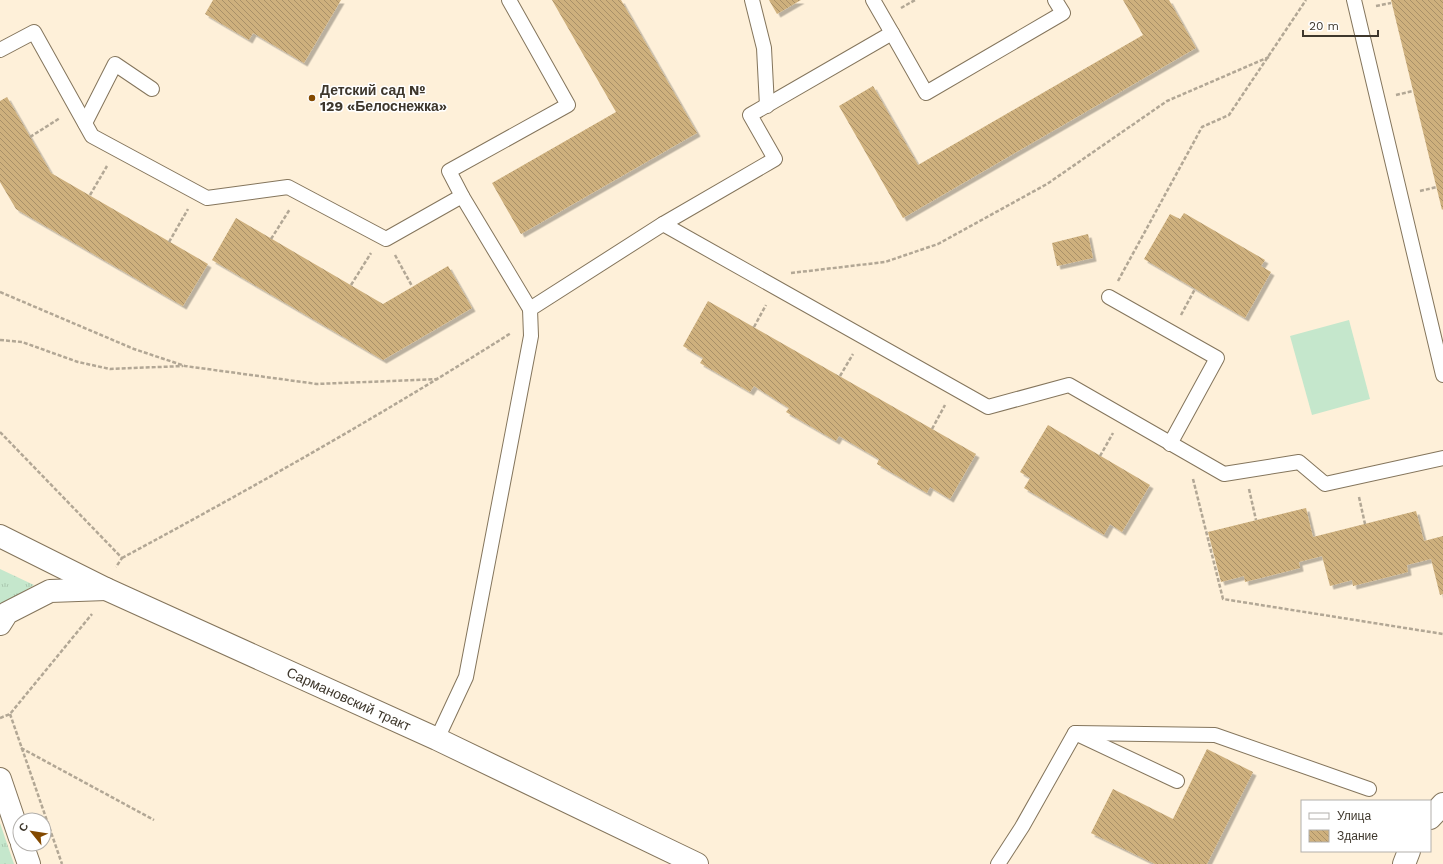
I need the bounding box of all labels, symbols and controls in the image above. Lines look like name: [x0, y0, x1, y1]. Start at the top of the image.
scale bar: [1303, 12, 1378, 38]
text: 20 m: [1309, 19, 1339, 33]
place label: Детский сад № 129 «Белоснежка»: [320, 82, 447, 114]
marker: Детский сад № 129 «Белоснежка»: [307, 93, 317, 103]
street label: Сармановский тракт: [284, 664, 414, 734]
legend: [1301, 800, 1431, 852]
text: Улица: [1337, 809, 1371, 823]
north arrow: [12, 812, 52, 852]
text: С: [16, 821, 31, 834]
text: Здание: [1337, 829, 1378, 843]

